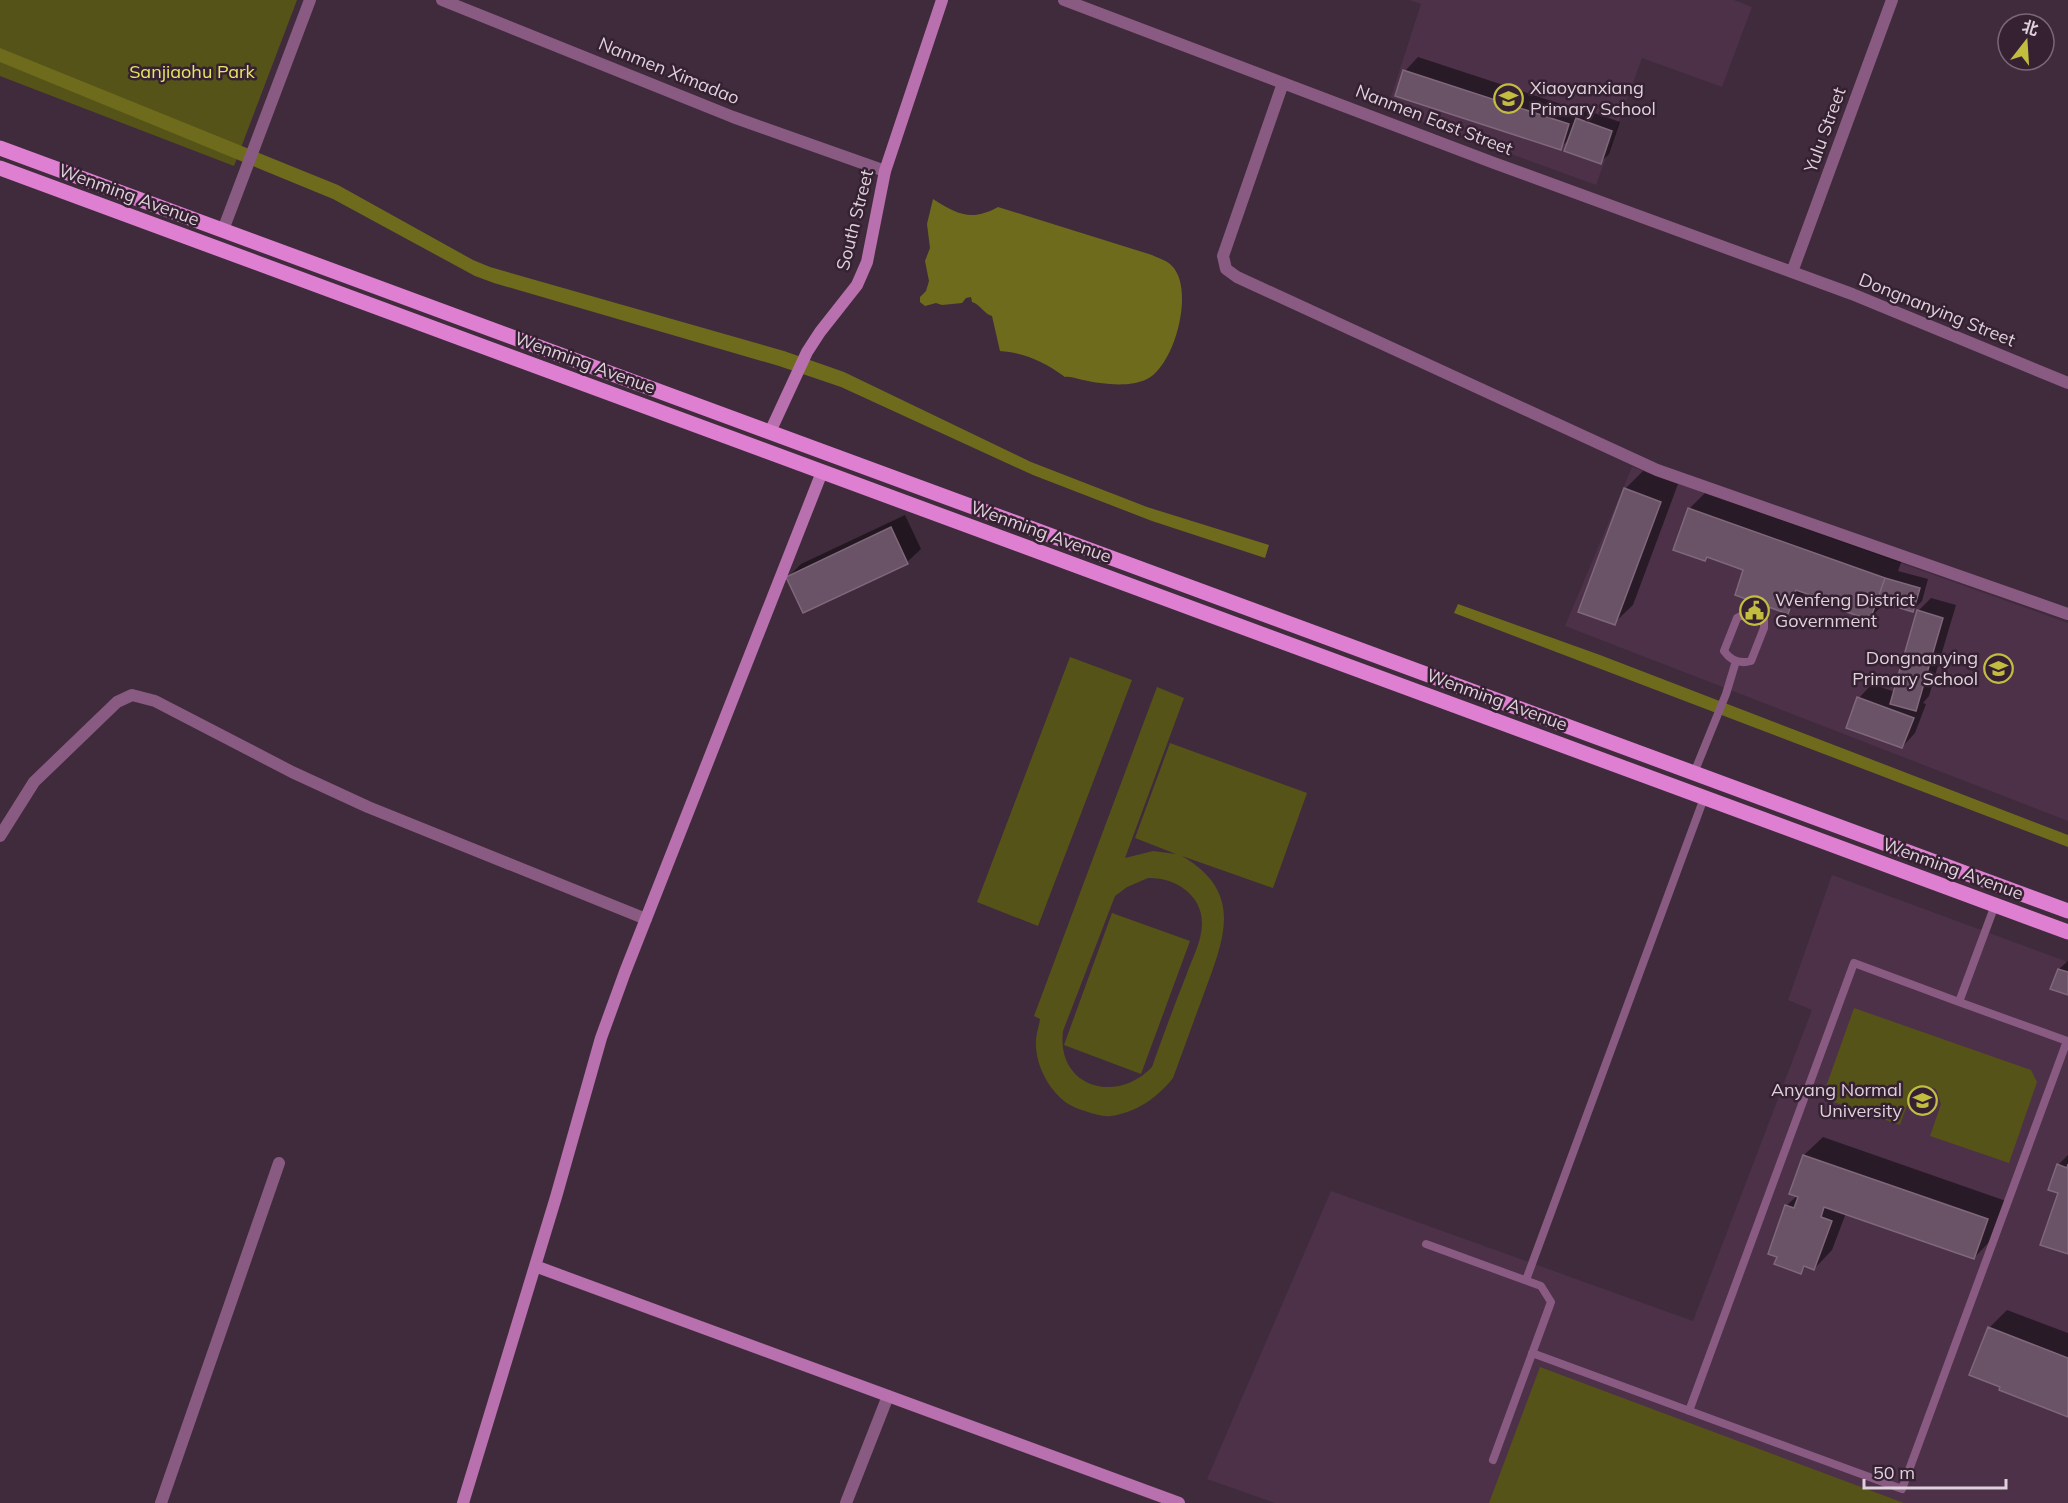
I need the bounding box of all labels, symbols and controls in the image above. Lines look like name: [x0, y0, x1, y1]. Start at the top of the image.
north arrow: [1996, 12, 2056, 72]
text: 北: [2020, 16, 2041, 40]
street label: Nanmen Ximadao: [595, 32, 743, 109]
park label: Sanjiaohu Park: [129, 60, 256, 83]
place label: Xiaoyanxiang Primary School: [1530, 76, 1656, 120]
street label: Nanmen East Street: [1352, 79, 1516, 160]
school or university icon: Xiaoyanxiang Primary School: [1493, 82, 1525, 114]
street label: Yulu Street: [1798, 84, 1851, 177]
street label: Wenming Avenue: [56, 158, 203, 231]
street label: South Street: [831, 167, 878, 273]
street label: Dongnanying Street: [1856, 268, 2019, 351]
street label: Wenming Avenue: [512, 326, 659, 399]
street label: Wenming Avenue: [968, 495, 1115, 568]
place label: Wenfeng District Government: [1775, 588, 1915, 632]
public building icon: Wenfeng District Government: [1738, 594, 1770, 626]
place label: Dongnanying Primary School: [1852, 646, 1978, 690]
school or university icon: Dongnanying Primary School: [1983, 652, 2015, 684]
street label: Wenming Avenue: [1424, 663, 1571, 736]
street label: Wenming Avenue: [1880, 832, 2027, 905]
place label: Anyang Normal University: [1771, 1078, 1902, 1122]
school or university icon: Anyang Normal University: [1907, 1084, 1939, 1116]
scale bar: [1864, 1452, 2006, 1490]
text: 50 m: [1873, 1461, 1915, 1484]

